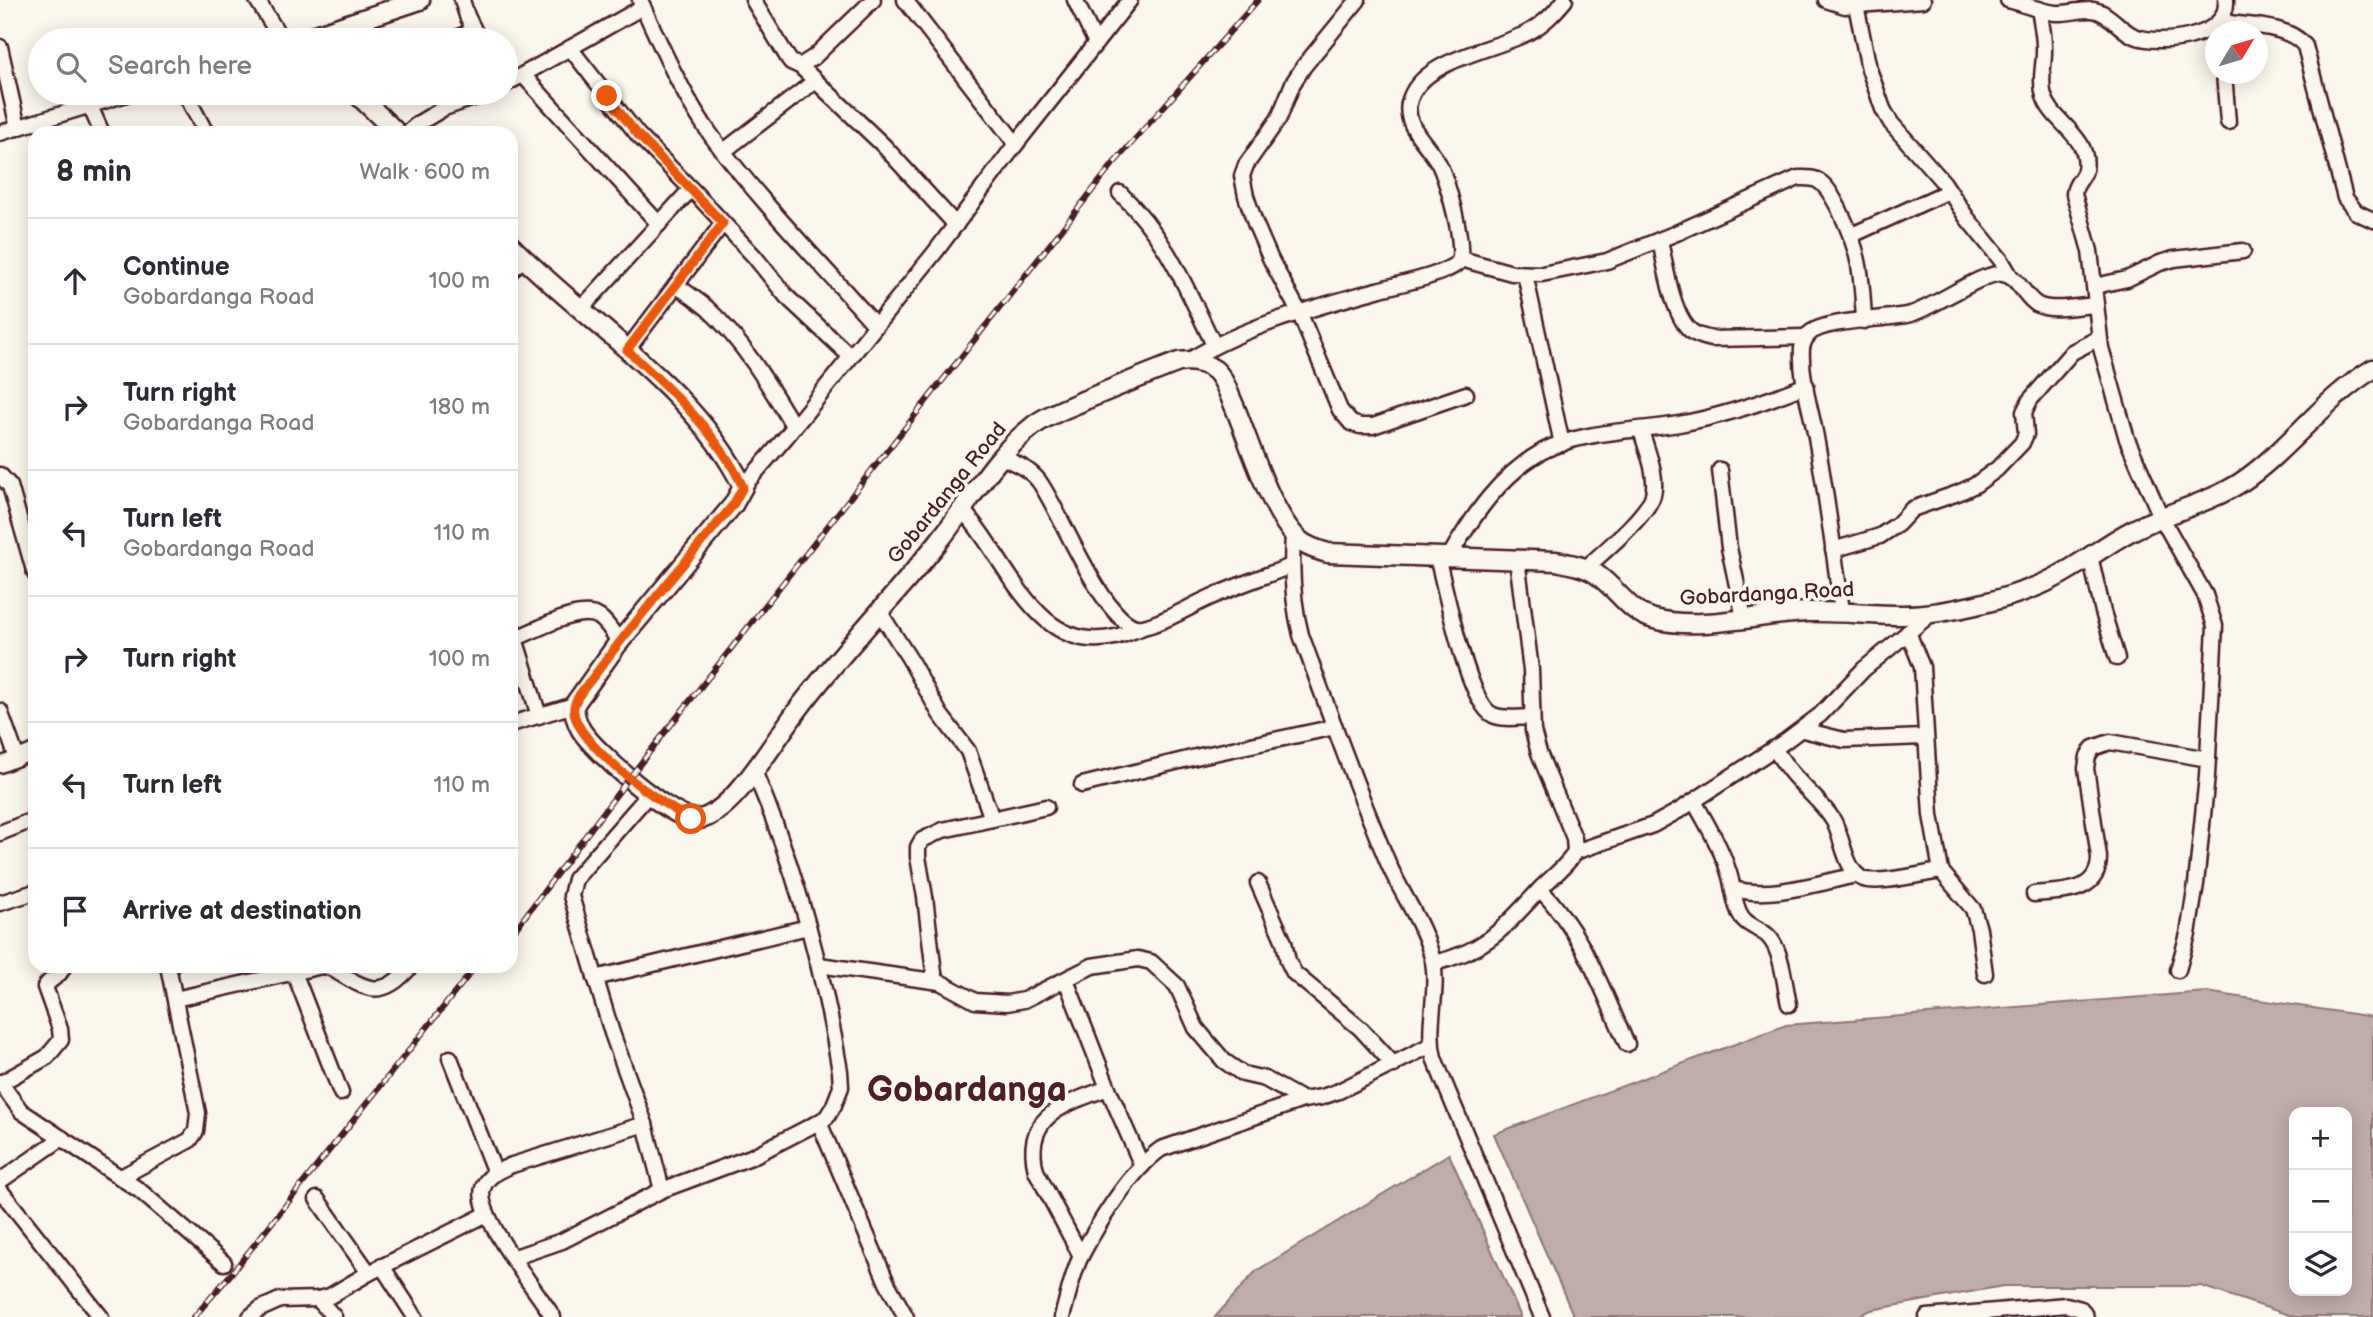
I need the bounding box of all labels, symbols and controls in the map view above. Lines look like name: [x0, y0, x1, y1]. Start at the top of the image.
north arrow: [2205, 21, 2268, 84]
search box: [28, 28, 518, 105]
icon: search: [52, 48, 90, 86]
text: Search here: [108, 51, 252, 82]
route end: [591, 80, 622, 111]
text: 8 min: [56, 154, 132, 190]
text: Walk · 600 m: [360, 158, 490, 186]
text: Continue: [123, 252, 230, 283]
icon: ahead: [56, 262, 94, 300]
text: 100 m: [429, 267, 490, 295]
text: Gobardanga Road: [123, 283, 314, 311]
text: Turn right: [123, 378, 236, 409]
icon: right: [56, 388, 94, 426]
text: 180 m: [429, 393, 490, 421]
text: Gobardanga Road: [123, 409, 314, 437]
street label: Gobardanga Road: [882, 417, 1012, 569]
text: Turn left: [123, 504, 222, 535]
icon: left: [56, 514, 94, 552]
text: 110 m: [433, 519, 490, 547]
text: Gobardanga Road: [123, 535, 314, 563]
street label: Gobardanga Road: [1679, 577, 1855, 611]
icon: right: [56, 640, 94, 678]
text: Turn right: [123, 644, 236, 675]
text: 100 m: [429, 645, 490, 673]
icon: left: [56, 766, 94, 804]
text: Turn left: [123, 770, 222, 801]
text: 110 m: [433, 771, 490, 799]
route start: [675, 803, 706, 834]
icon: arrive: [56, 892, 94, 930]
text: Arrive at destination: [123, 896, 362, 927]
district label: Gobardanga: [867, 1069, 1067, 1112]
map controls: [2289, 1107, 2352, 1296]
button: +: [2289, 1107, 2352, 1170]
button: −: [2289, 1170, 2352, 1233]
button: layers: [2289, 1233, 2352, 1296]

